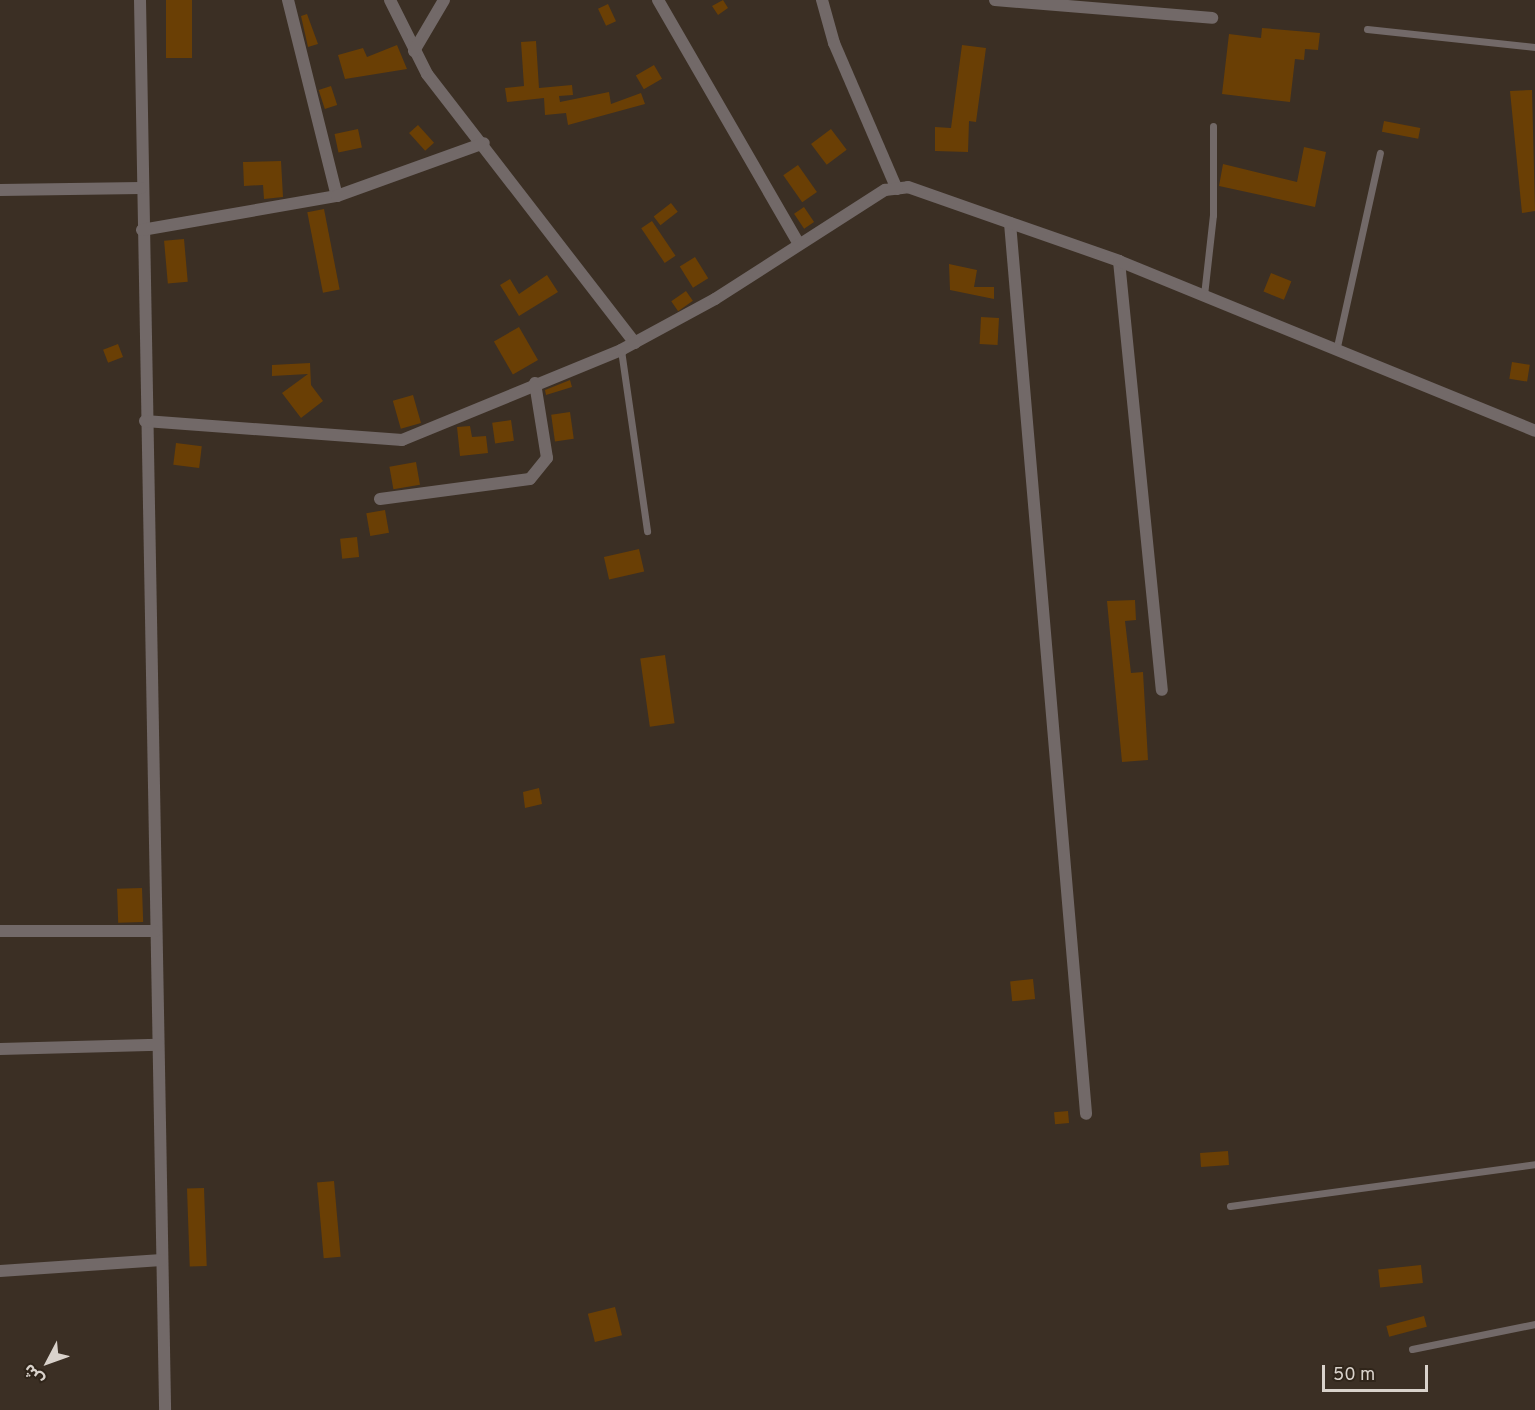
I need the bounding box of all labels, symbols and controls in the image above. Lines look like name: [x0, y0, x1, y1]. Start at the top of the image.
north arrow: [18, 1332, 78, 1392]
scale bar: [1325, 1353, 1432, 1391]
text: ش: [20, 1359, 49, 1389]
text: 50 m: [1333, 1364, 1375, 1387]

